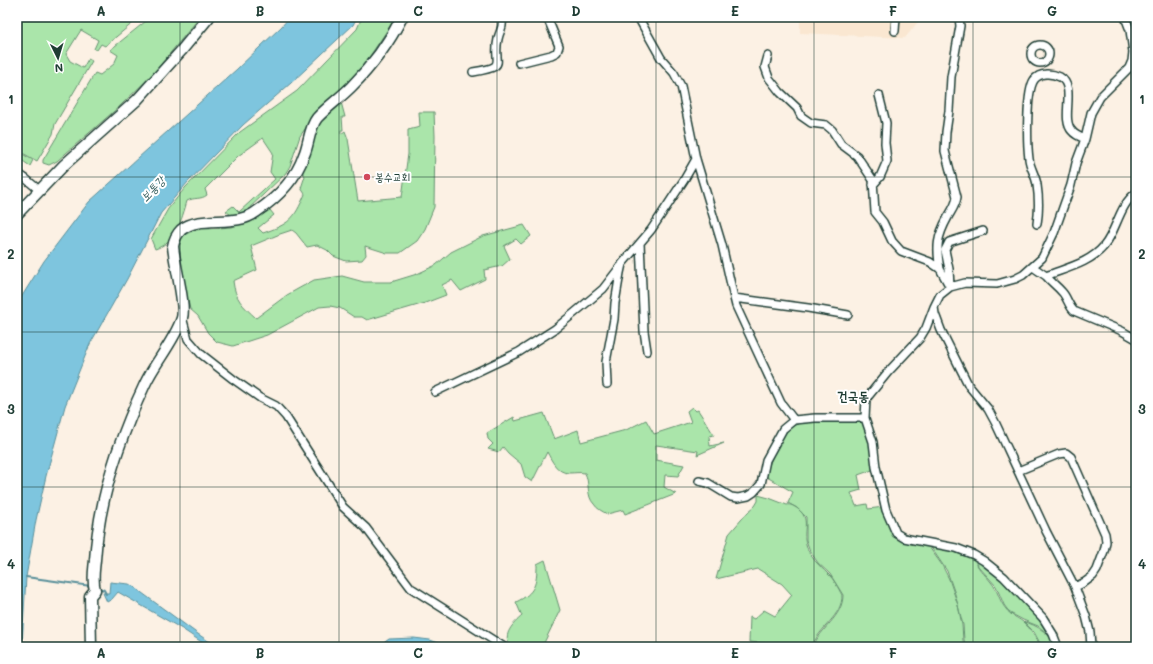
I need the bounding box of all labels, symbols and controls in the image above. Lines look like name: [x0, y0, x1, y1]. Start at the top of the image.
text: A: [96, 2, 106, 19]
text: B: [256, 2, 265, 19]
text: C: [413, 2, 423, 19]
text: D: [571, 2, 581, 19]
text: E: [731, 2, 739, 19]
text: F: [889, 2, 897, 19]
text: G: [1047, 2, 1057, 19]
north arrow: [38, 38, 78, 78]
text: N: [54, 61, 64, 76]
text: 1: [8, 90, 14, 107]
text: 1: [1139, 90, 1145, 107]
place label: 봉수교회: [375, 169, 410, 184]
water label: 보통강: [136, 171, 169, 204]
marker: 봉수교회: [362, 172, 372, 182]
text: 2: [7, 245, 15, 262]
text: 2: [1138, 245, 1146, 262]
district label: 건국동: [837, 387, 869, 404]
text: 3: [7, 400, 15, 417]
text: 3: [1138, 400, 1146, 417]
text: 4: [7, 555, 15, 572]
text: 4: [1138, 555, 1146, 572]
text: A: [96, 644, 106, 661]
text: B: [256, 644, 265, 661]
text: C: [413, 644, 423, 661]
text: D: [571, 644, 581, 661]
text: E: [731, 644, 739, 661]
text: F: [889, 644, 897, 661]
text: G: [1047, 644, 1057, 661]

